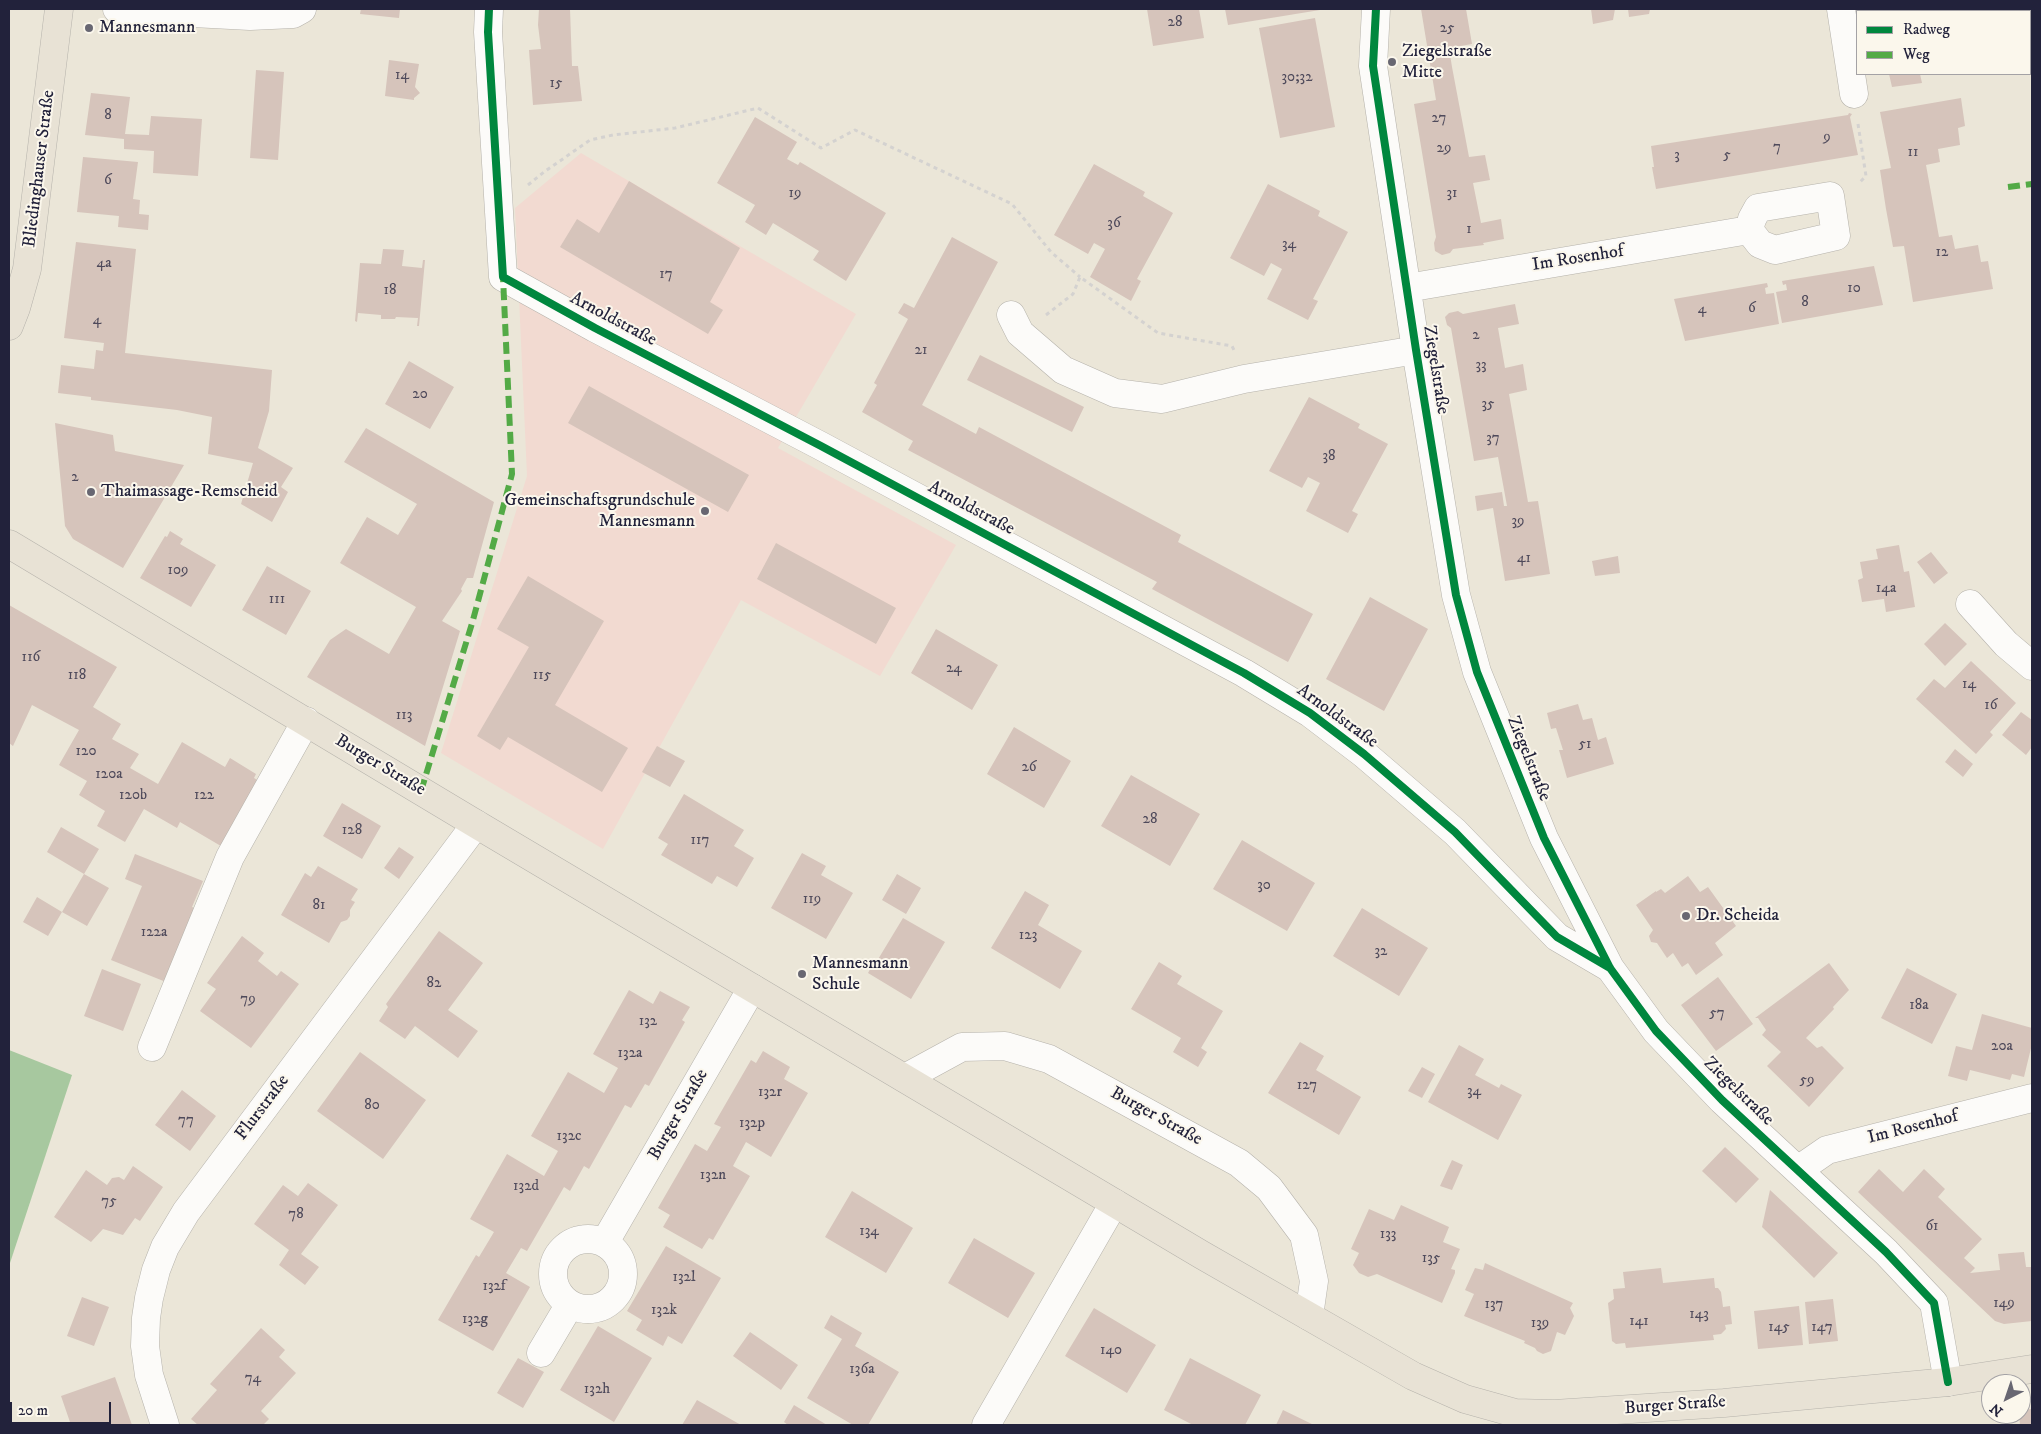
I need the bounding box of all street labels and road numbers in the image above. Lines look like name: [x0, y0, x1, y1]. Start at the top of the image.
street label: Bliedinghauser Straße: [20, 89, 60, 249]
street label: Im Rosenhof: [1531, 241, 1625, 277]
street label: Arnoldstraße: [566, 288, 660, 352]
street label: Ziegelstraße: [1417, 324, 1453, 416]
street label: Arnoldstraße: [924, 477, 1018, 541]
street label: Arnoldstraße: [1292, 680, 1382, 754]
street label: Ziegelstraße: [1501, 713, 1555, 805]
street label: Burger Straße: [331, 731, 429, 801]
street label: Ziegelstraße: [1698, 1053, 1778, 1131]
street label: Burger Straße: [644, 1066, 714, 1164]
street label: Flurstraße: [231, 1071, 295, 1145]
street label: Burger Straße: [1106, 1083, 1206, 1151]
street label: Im Rosenhof: [1866, 1106, 1960, 1150]
street label: Burger Straße: [1624, 1392, 1726, 1420]

